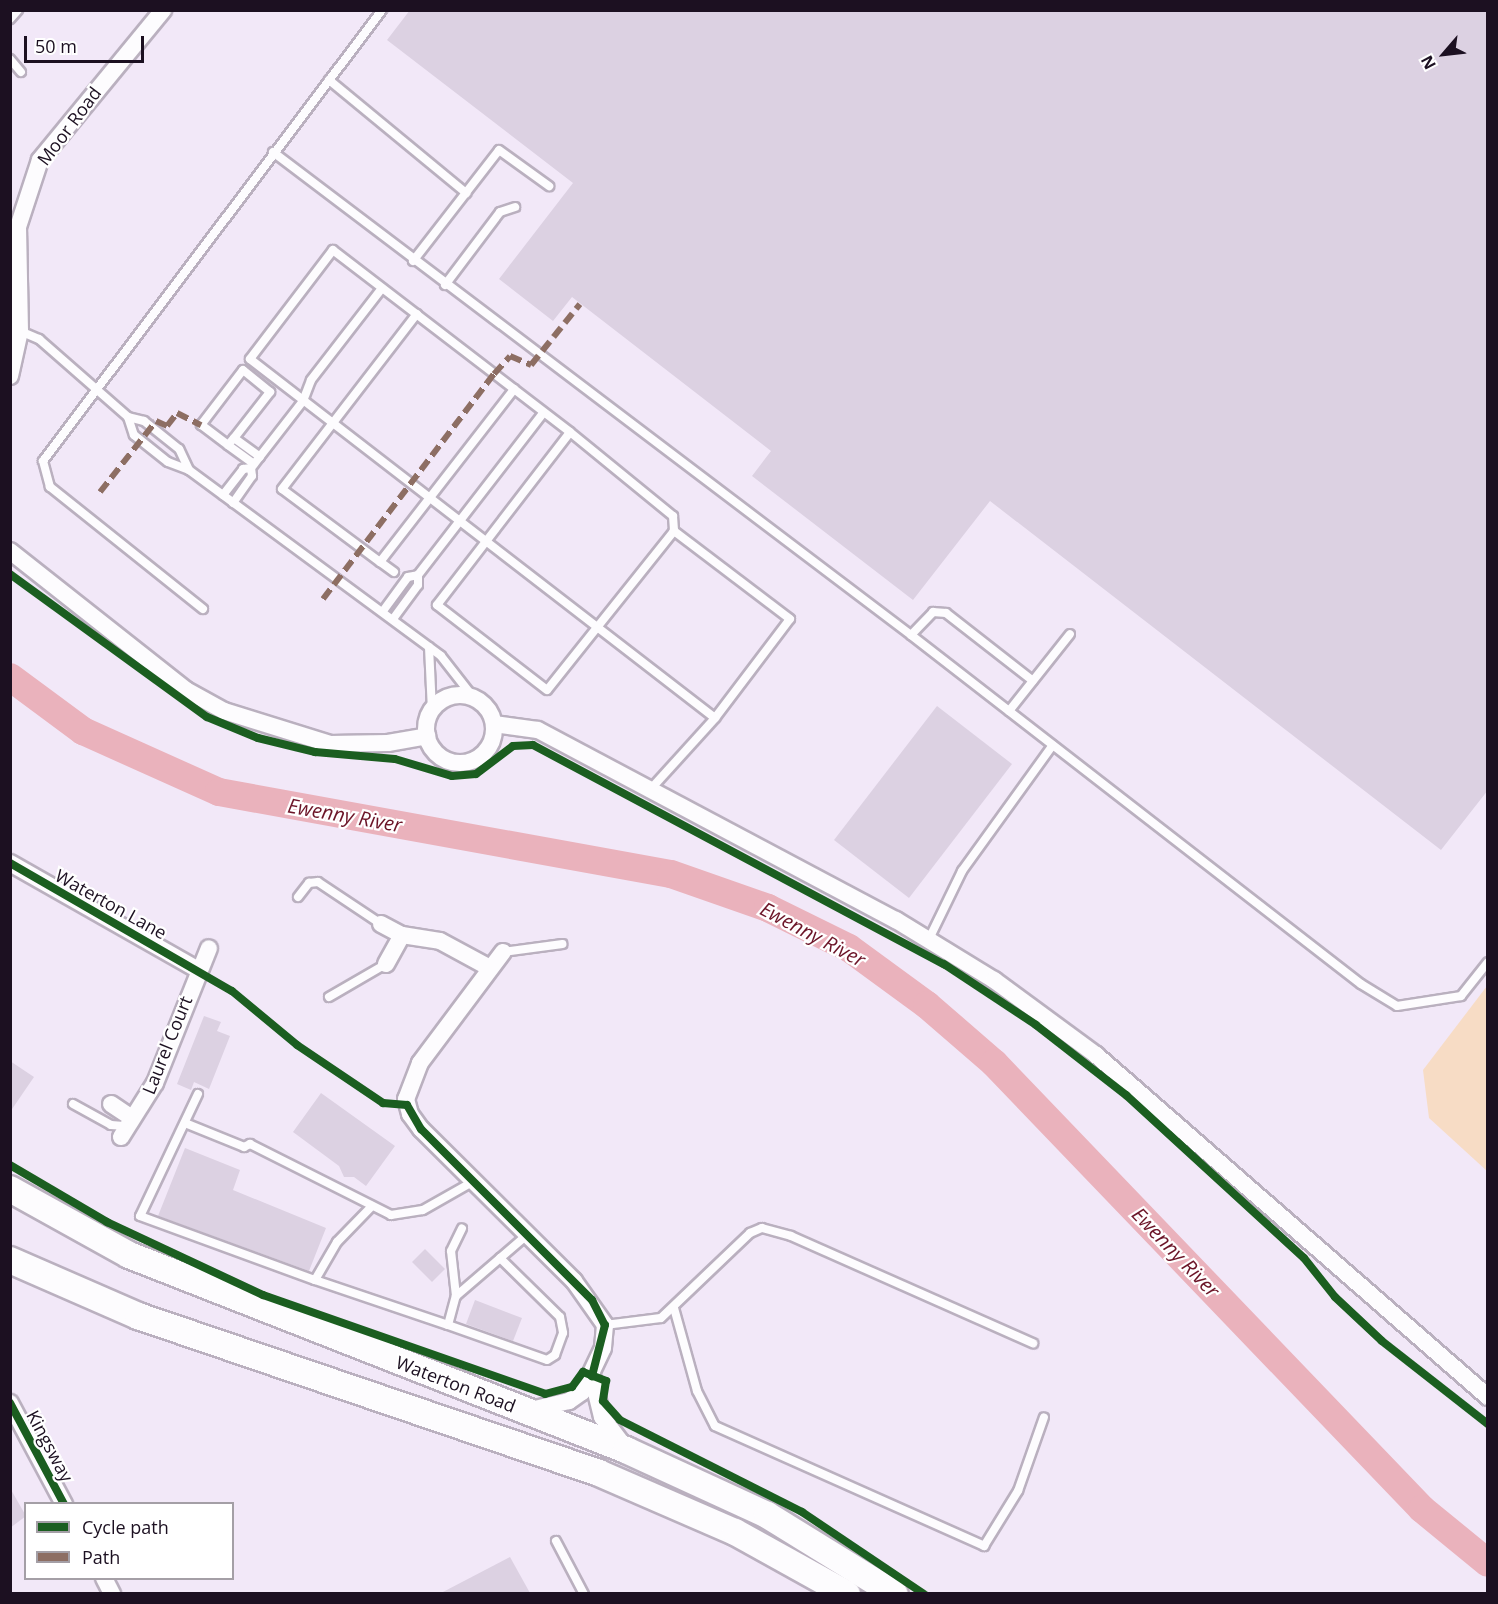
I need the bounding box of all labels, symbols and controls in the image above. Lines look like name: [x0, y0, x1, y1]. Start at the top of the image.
scale bar: [27, 24, 147, 62]
north arrow: [1414, 24, 1474, 84]
text: 50 m: [35, 34, 77, 58]
text: N: [1415, 52, 1441, 73]
street label: Moor Road: [32, 82, 106, 170]
water label: Ewenny River: [286, 793, 404, 837]
street label: Waterton Lane: [52, 864, 170, 944]
water label: Ewenny River: [756, 896, 870, 972]
street label: Laurel Court: [137, 993, 197, 1097]
water label: Ewenny River: [1127, 1202, 1225, 1302]
street label: Waterton Road: [393, 1351, 519, 1417]
street label: Kingsway: [22, 1407, 78, 1485]
legend: [24, 1502, 234, 1580]
text: Cycle path: [82, 1515, 169, 1539]
text: Path: [82, 1545, 120, 1569]

